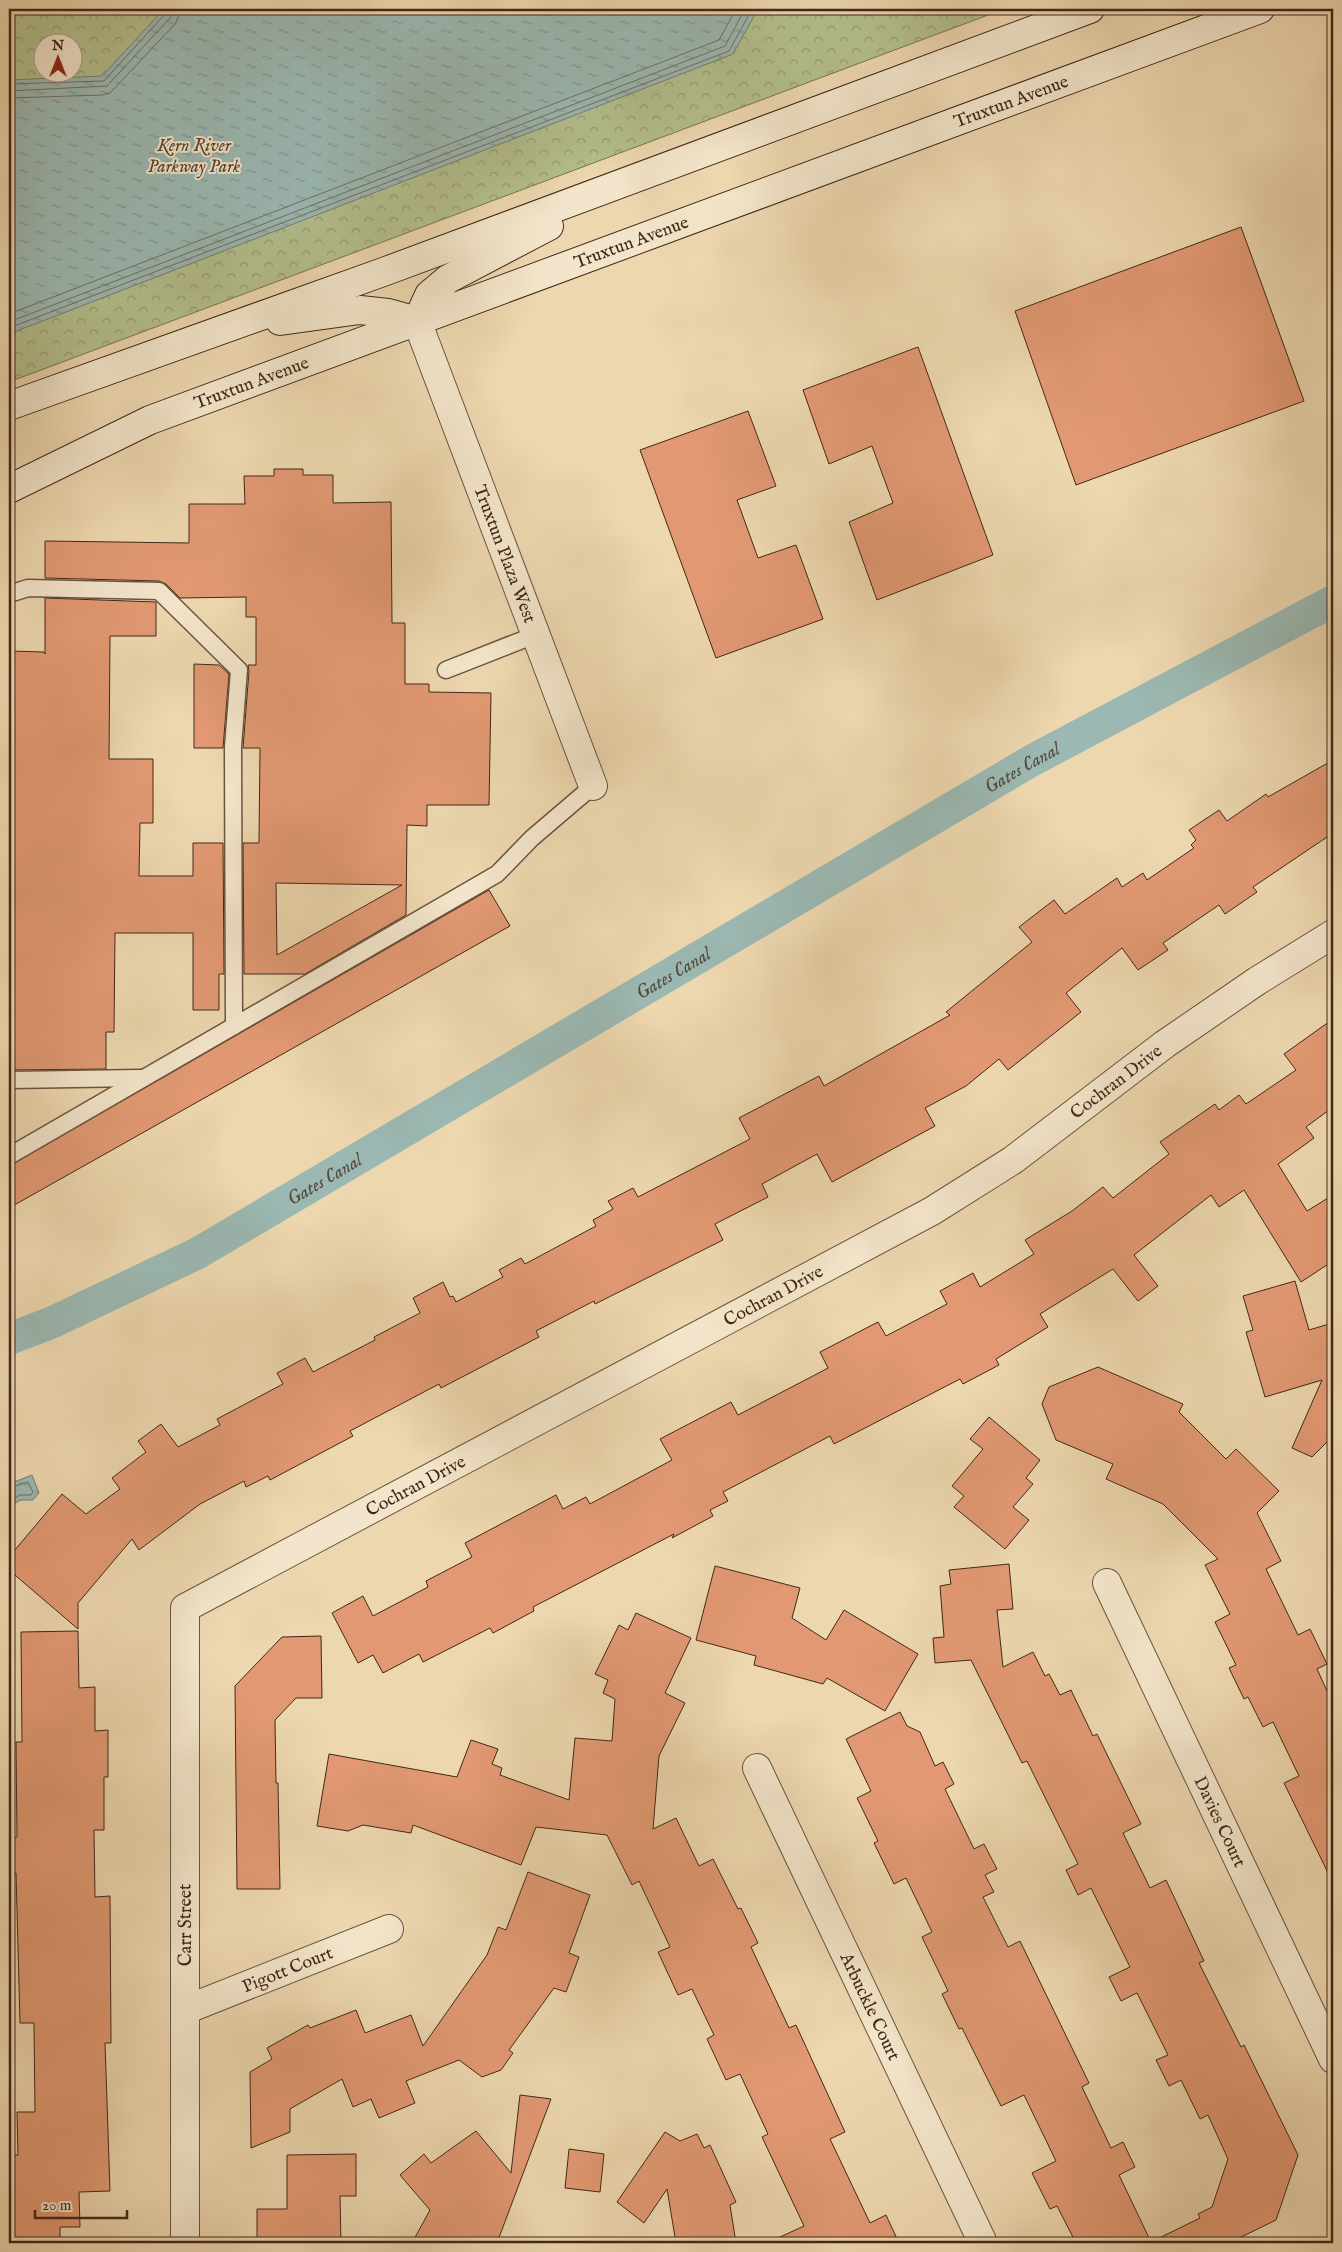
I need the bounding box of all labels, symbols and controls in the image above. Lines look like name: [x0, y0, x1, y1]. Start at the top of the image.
north arrow: [32, 32, 82, 82]
text: N: [51, 37, 64, 55]
street label: Truxtun Avenue: [951, 71, 1072, 134]
park label: Kern River Parkway Park: [148, 135, 240, 179]
street label: Truxtun Avenue: [571, 212, 692, 275]
street label: Truxtun Avenue: [191, 352, 312, 416]
street label: Truxtun Plaza West: [467, 482, 540, 627]
water label: Gates Canal: [980, 737, 1066, 800]
water label: Gates Canal: [632, 942, 717, 1006]
street label: Cochran Drive: [1066, 1040, 1167, 1125]
water label: Gates Canal: [283, 1148, 368, 1212]
street label: Cochran Drive: [720, 1261, 828, 1333]
street label: Cochran Drive: [362, 1451, 470, 1523]
street label: Davies Court: [1187, 1773, 1250, 1871]
street label: Carr Street: [175, 1884, 198, 1966]
street label: Pigott Court: [239, 1942, 336, 1999]
street label: Arbuckle Court: [833, 1948, 905, 2065]
scale bar: [35, 2187, 128, 2219]
text: 20 m: [42, 2196, 72, 2215]

